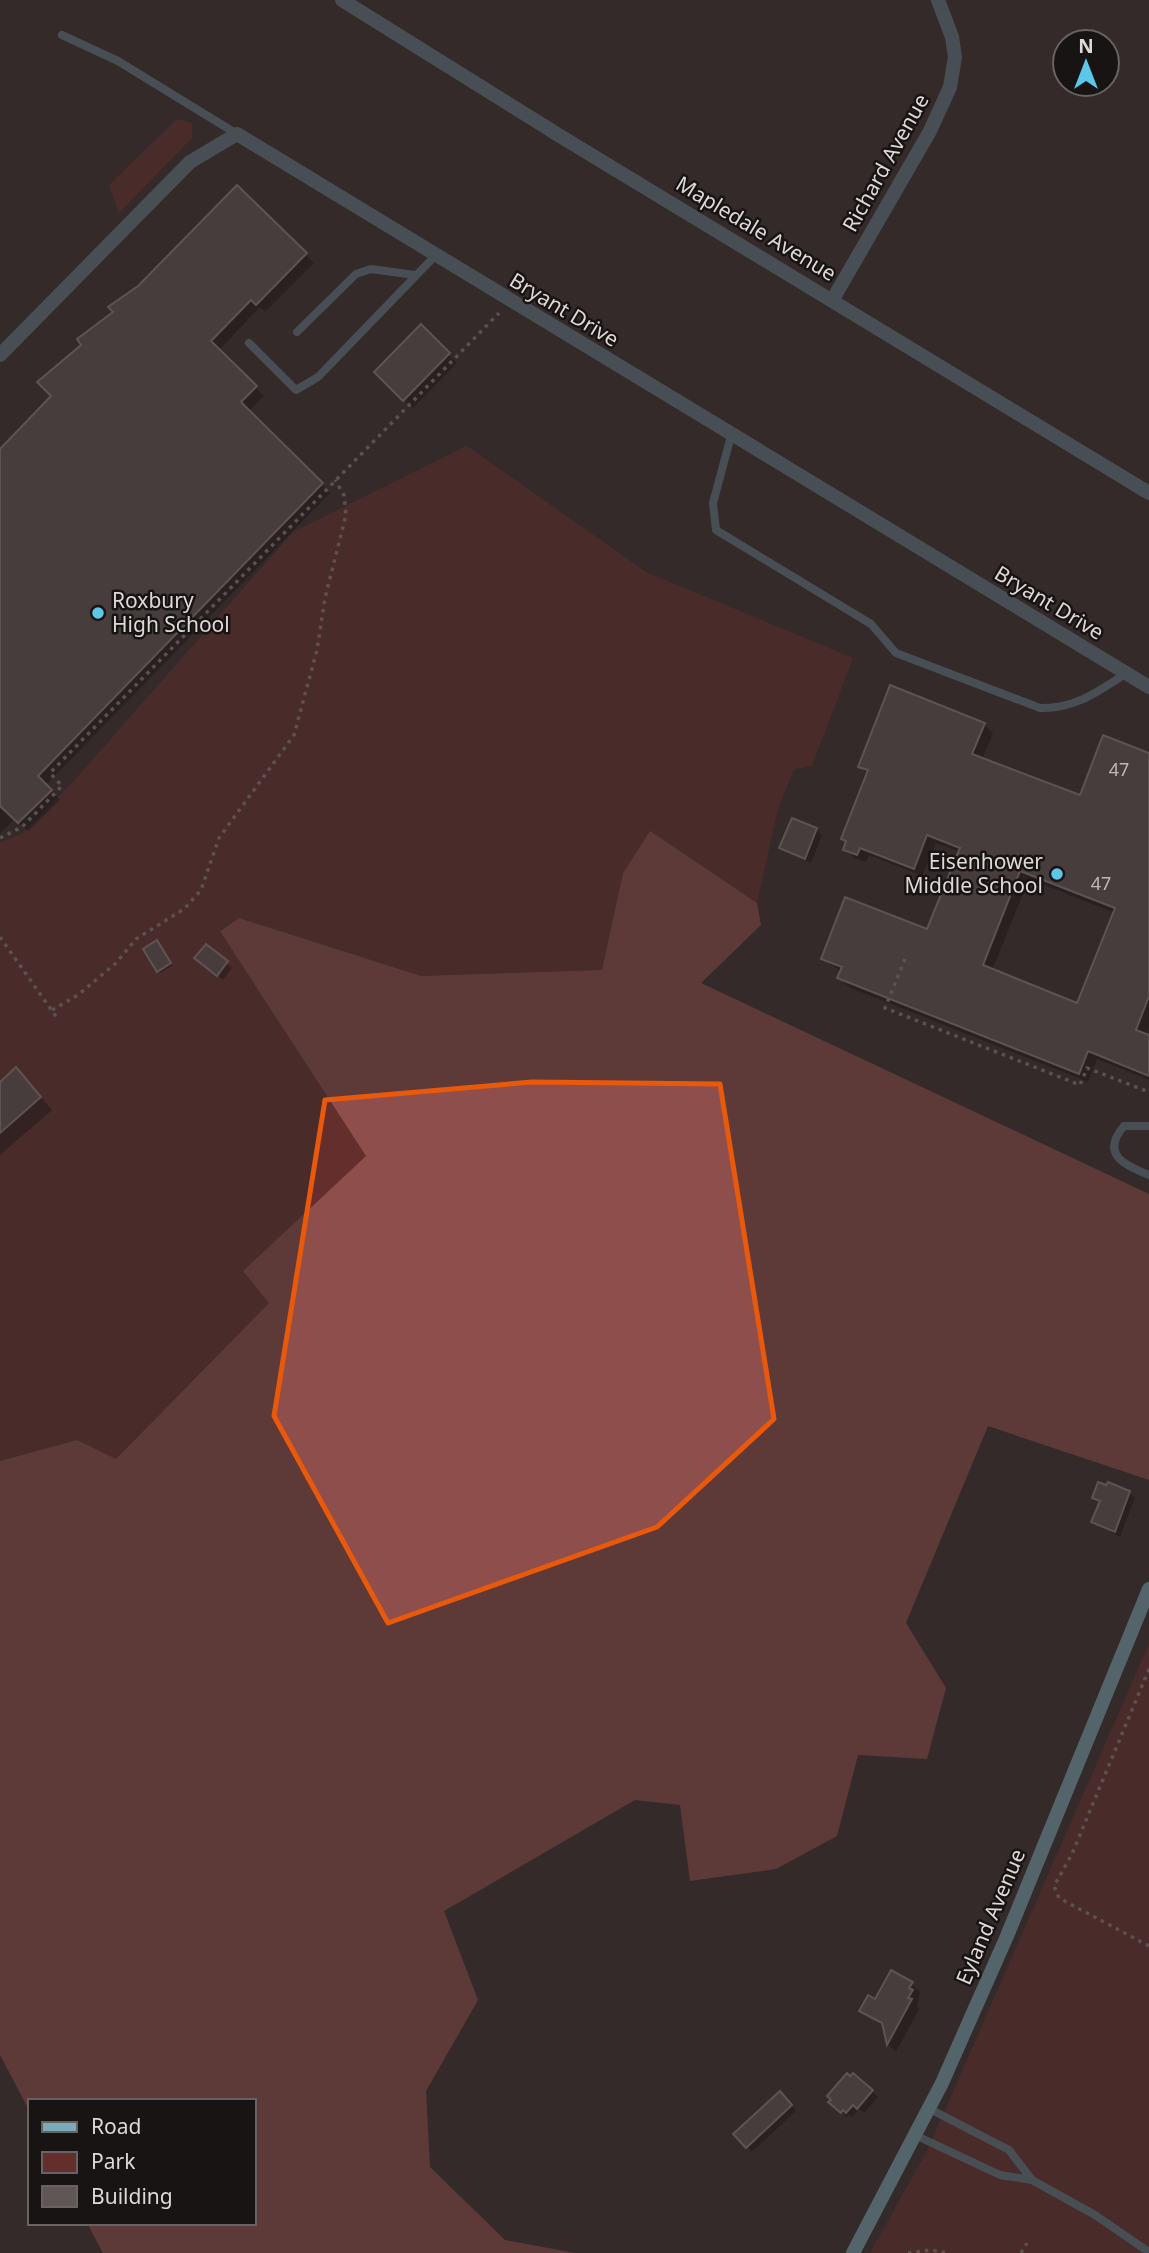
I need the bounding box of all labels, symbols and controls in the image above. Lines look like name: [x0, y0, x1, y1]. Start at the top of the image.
north arrow: [1051, 28, 1121, 98]
text: N: [1078, 33, 1094, 59]
street label: Richard Avenue: [836, 89, 935, 237]
street label: Mapledale Avenue: [671, 169, 842, 287]
street label: Bryant Drive: [505, 266, 624, 353]
street label: Bryant Drive: [990, 559, 1109, 646]
place label: Roxbury High School: [112, 586, 230, 638]
marker: Roxbury High School: [90, 605, 106, 621]
house number: 47: [1109, 757, 1129, 781]
place label: Eisenhower Middle School: [905, 847, 1043, 899]
marker: Eisenhower Middle School: [1049, 866, 1065, 882]
house number: 47: [1091, 871, 1111, 895]
street label: Eyland Avenue: [949, 1845, 1031, 1989]
legend: [28, 2099, 256, 2225]
text: Road: [91, 2112, 141, 2140]
text: Park: [91, 2147, 136, 2175]
text: Building: [91, 2182, 173, 2210]

